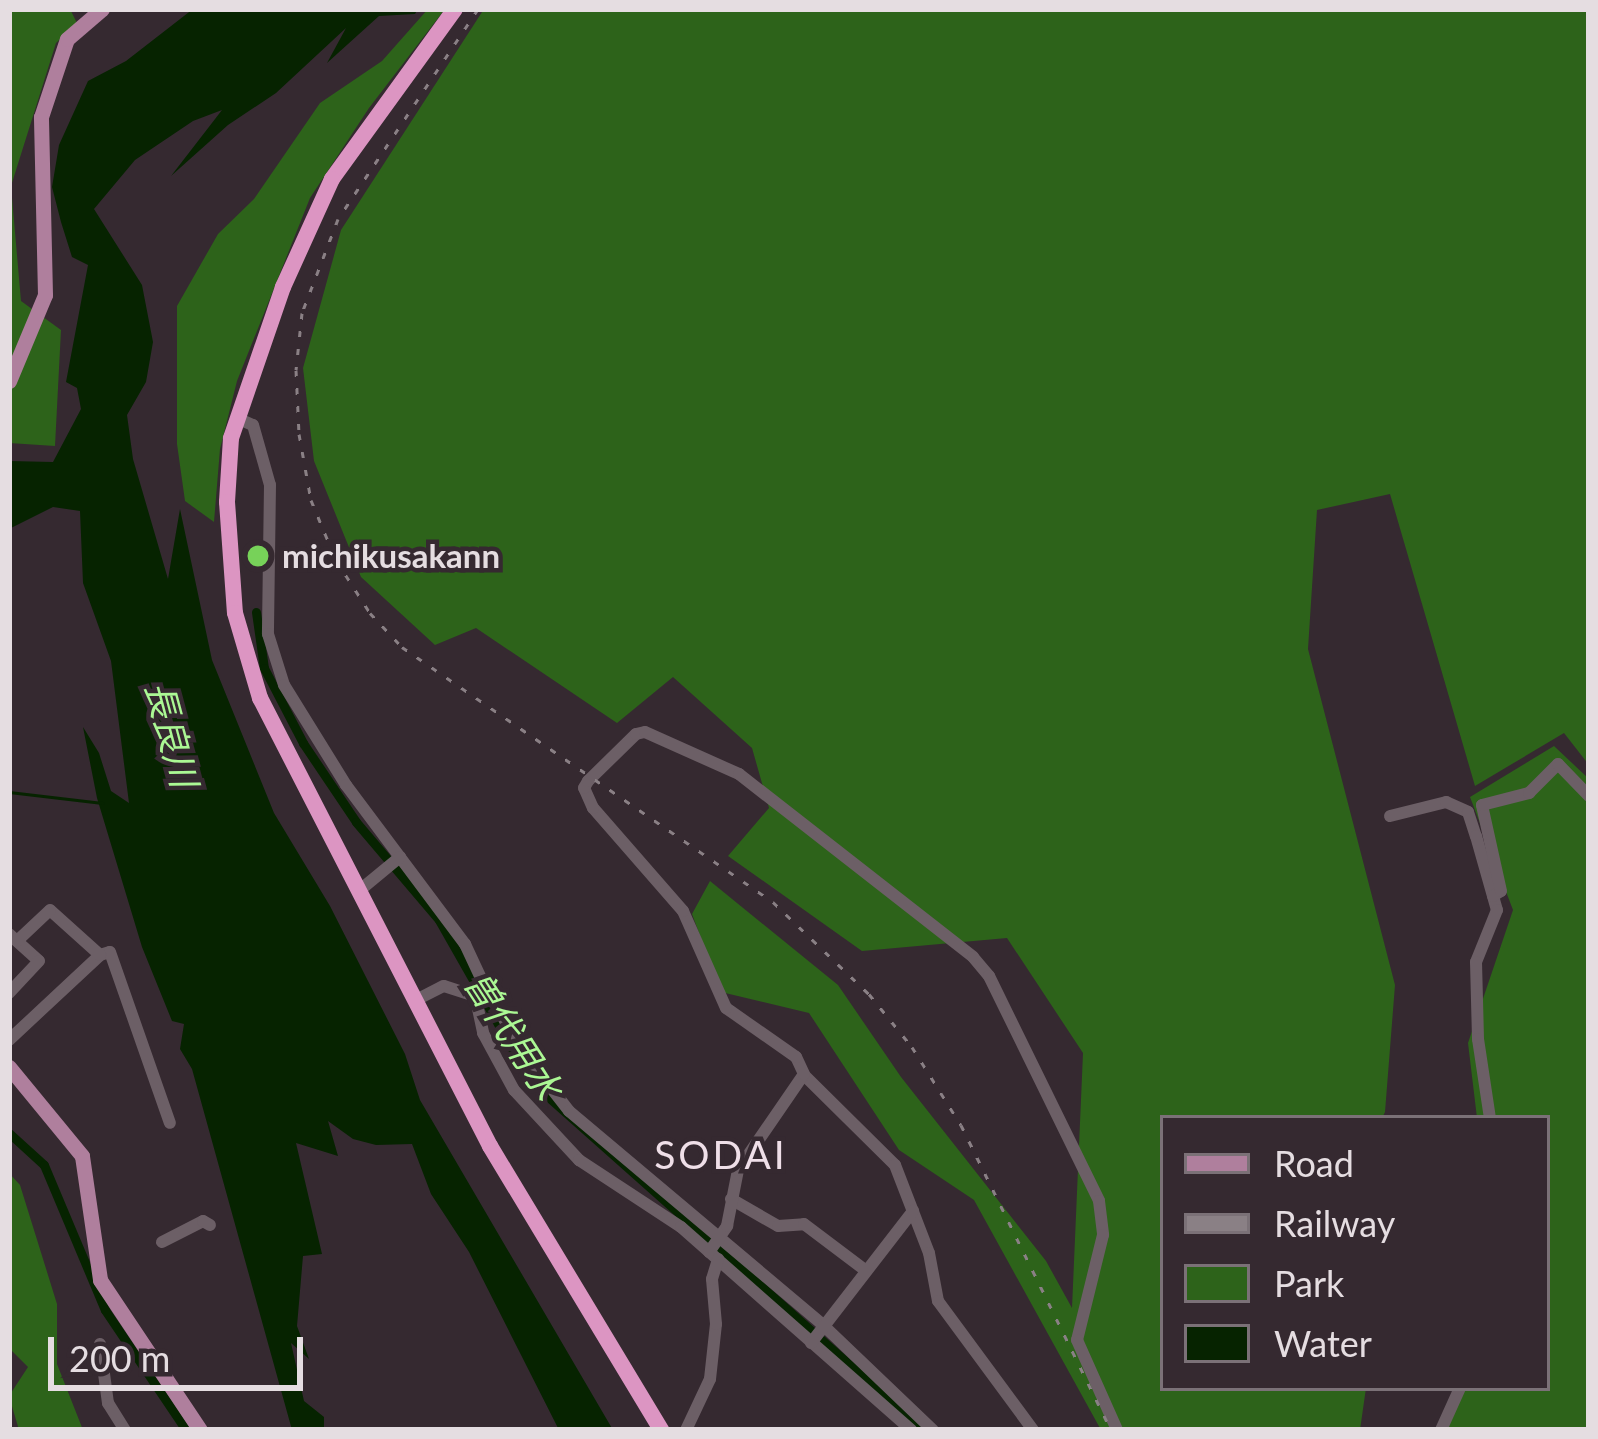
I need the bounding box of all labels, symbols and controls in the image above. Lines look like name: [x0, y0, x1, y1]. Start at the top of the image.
place label: michikusakann: [282, 536, 500, 576]
marker: michikusakann: [245, 543, 271, 569]
water label: 長良川: [137, 676, 207, 792]
water label: 曽代用水: [456, 963, 570, 1107]
legend: [1160, 1115, 1550, 1391]
district label: SODAI: [654, 1131, 788, 1177]
text: Road: [1274, 1141, 1354, 1185]
text: Railway: [1274, 1201, 1395, 1245]
text: Park: [1274, 1261, 1344, 1305]
scale bar: [54, 1313, 309, 1387]
text: Water: [1274, 1321, 1372, 1365]
text: 200 m: [69, 1336, 170, 1380]

